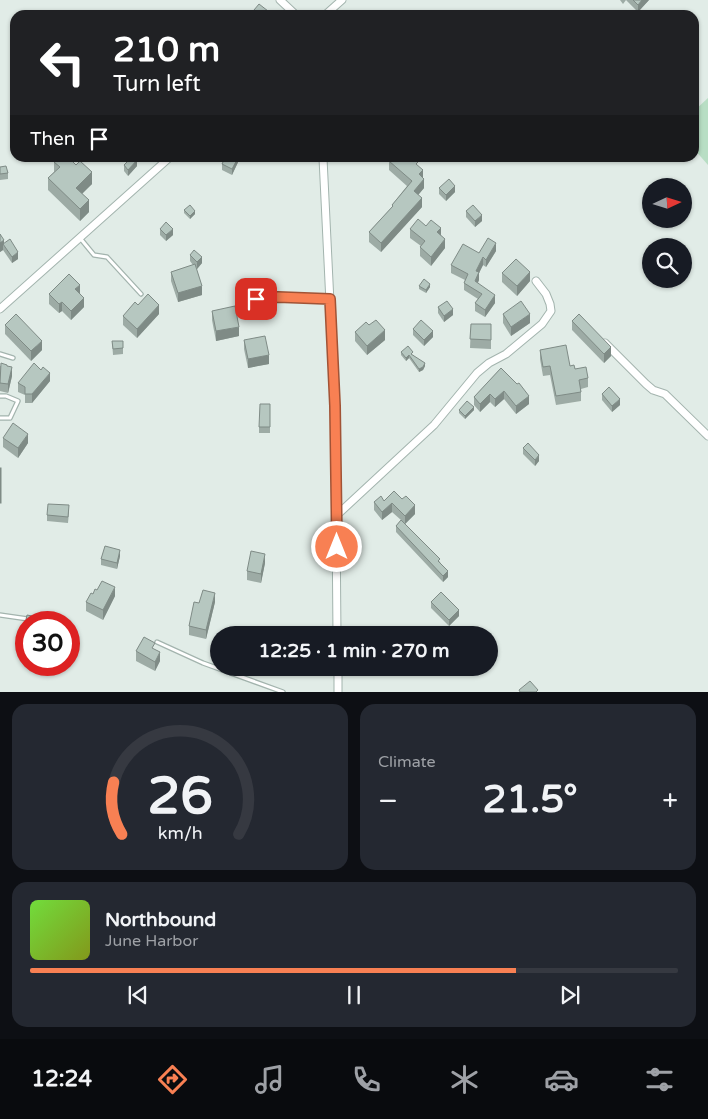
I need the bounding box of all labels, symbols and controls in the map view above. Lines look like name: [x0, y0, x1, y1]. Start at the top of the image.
text: 210 m: [113, 29, 220, 71]
icon: left: [30, 30, 95, 95]
text: Turn left: [113, 71, 201, 97]
icon: arrive: [85, 125, 113, 153]
text: Then: [30, 128, 75, 150]
north arrow: [642, 178, 692, 228]
map controls: [642, 178, 692, 288]
button: search: [642, 238, 692, 288]
pin: [235, 278, 277, 320]
icon: arrive: [242, 285, 270, 313]
position arrow: [310, 520, 362, 572]
speed limit sign: 30: [15, 611, 80, 676]
text: 12:25 · 1 min · 270 m: [258, 640, 450, 662]
text: Climate: [378, 752, 436, 772]
text: 26: [147, 765, 213, 828]
text: 21.5°: [483, 777, 578, 823]
text: −: [378, 784, 398, 818]
text: +: [662, 784, 678, 818]
text: km/h: [158, 823, 202, 844]
text: Northbound: [105, 909, 216, 931]
text: June Harbor: [105, 931, 198, 951]
icon: previous: [124, 981, 152, 1009]
icon: pause: [340, 981, 368, 1009]
icon: next: [556, 981, 584, 1009]
icon: directions: [155, 1062, 190, 1097]
icon: music: [252, 1062, 287, 1097]
icon: phone: [349, 1062, 384, 1097]
icon: climate: [447, 1062, 482, 1097]
icon: car: [544, 1062, 579, 1097]
icon: filters: [642, 1062, 677, 1097]
text: 12:24: [31, 1066, 92, 1092]

